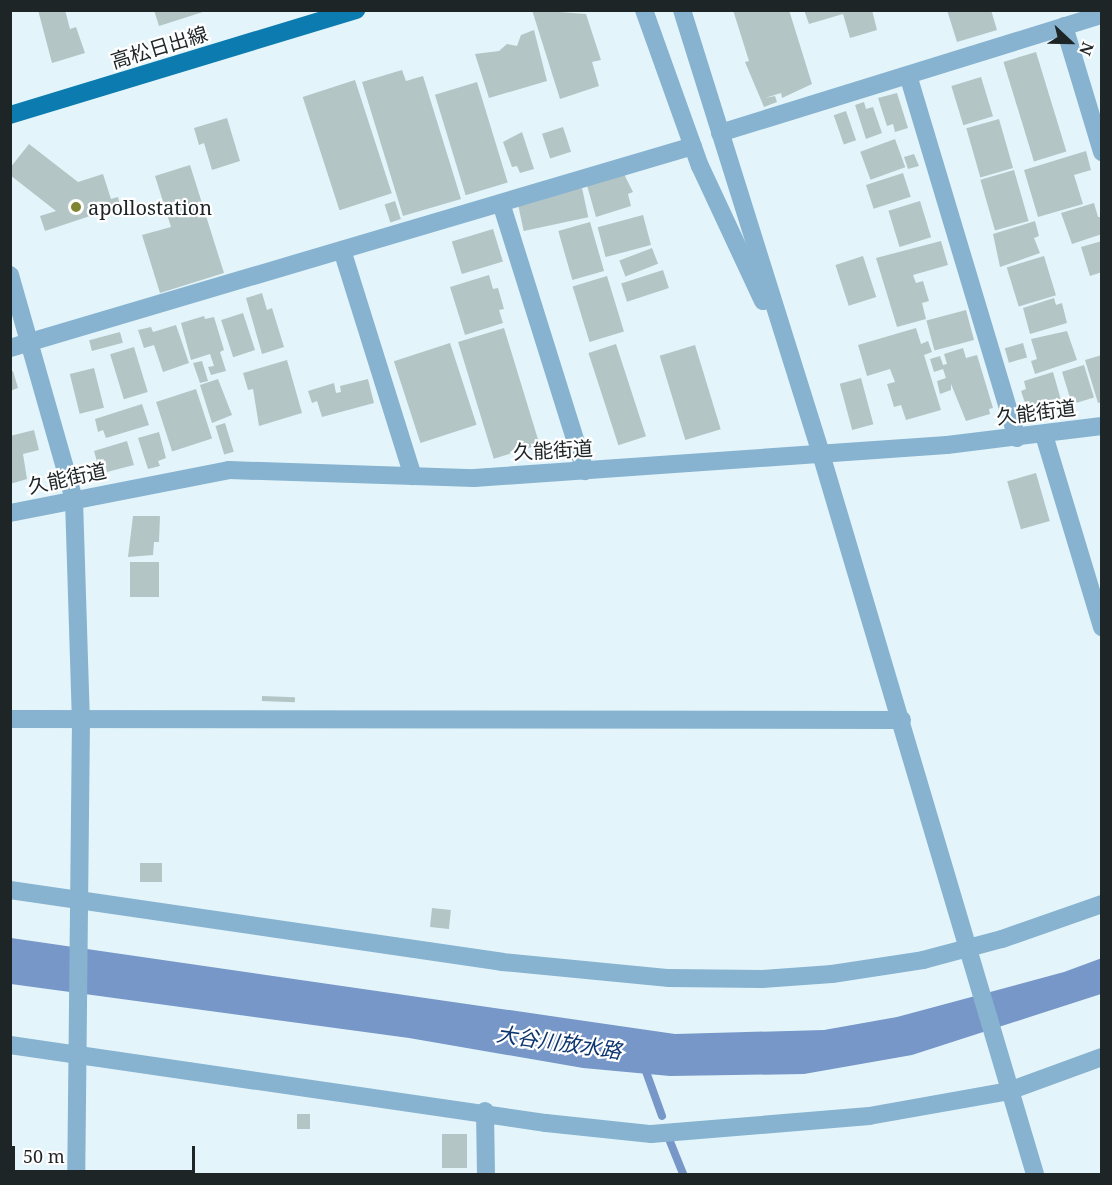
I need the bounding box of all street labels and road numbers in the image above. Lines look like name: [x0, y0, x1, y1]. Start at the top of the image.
street label: 高松日出線: [108, 21, 210, 73]
street label: 久能街道: [995, 395, 1077, 429]
street label: 久能街道: [512, 436, 594, 464]
street label: 久能街道: [25, 458, 109, 498]

